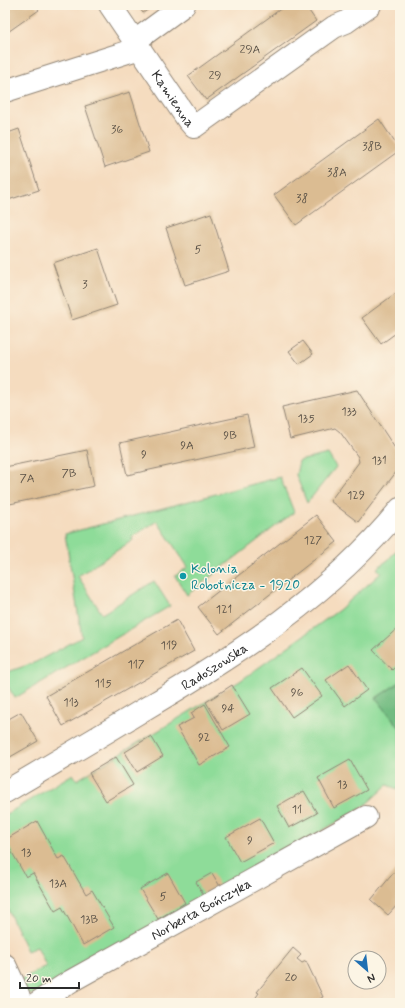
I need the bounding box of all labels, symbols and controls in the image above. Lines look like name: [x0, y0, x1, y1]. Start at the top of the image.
house number: 29A: [240, 42, 261, 58]
street label: Kamienna: [147, 67, 198, 132]
house number: 29: [208, 68, 222, 84]
house number: 36: [111, 122, 123, 138]
house number: 38B: [362, 139, 382, 155]
house number: 38A: [327, 165, 347, 181]
house number: 38: [296, 191, 308, 207]
house number: 5: [194, 242, 202, 258]
house number: 3: [82, 277, 88, 293]
house number: 133: [341, 404, 357, 420]
house number: 135: [297, 411, 315, 427]
house number: 9B: [223, 428, 237, 444]
house number: 9A: [180, 438, 194, 454]
house number: 9: [141, 447, 147, 463]
house number: 131: [371, 453, 387, 469]
house number: 7B: [62, 466, 77, 482]
house number: 7A: [19, 471, 35, 487]
house number: 129: [347, 488, 365, 504]
house number: 127: [304, 533, 322, 549]
place label: Kolonia Robotnicza - 1920: [191, 560, 300, 594]
marker: Kolonia Robotnicza - 1920: [178, 571, 188, 581]
house number: 121: [216, 602, 232, 618]
house number: 119: [161, 638, 177, 654]
street label: Radoszowska: [178, 639, 251, 695]
house number: 117: [127, 657, 145, 673]
house number: 115: [94, 676, 112, 692]
house number: 96: [291, 685, 304, 701]
house number: 113: [63, 695, 79, 711]
house number: 94: [221, 701, 235, 717]
house number: 92: [198, 730, 210, 746]
house number: 13: [337, 777, 347, 793]
house number: 11: [292, 802, 302, 818]
house number: 9: [247, 833, 253, 849]
house number: 13: [21, 845, 31, 861]
street label: Norberta Bończyka: [148, 875, 255, 945]
house number: 13A: [49, 876, 67, 892]
house number: 5: [159, 889, 167, 905]
house number: 13B: [80, 912, 98, 928]
north arrow: [347, 950, 387, 990]
scale bar: [20, 964, 79, 990]
house number: 20: [285, 970, 298, 986]
text: N: [365, 970, 378, 986]
text: 20 m: [26, 971, 52, 987]

